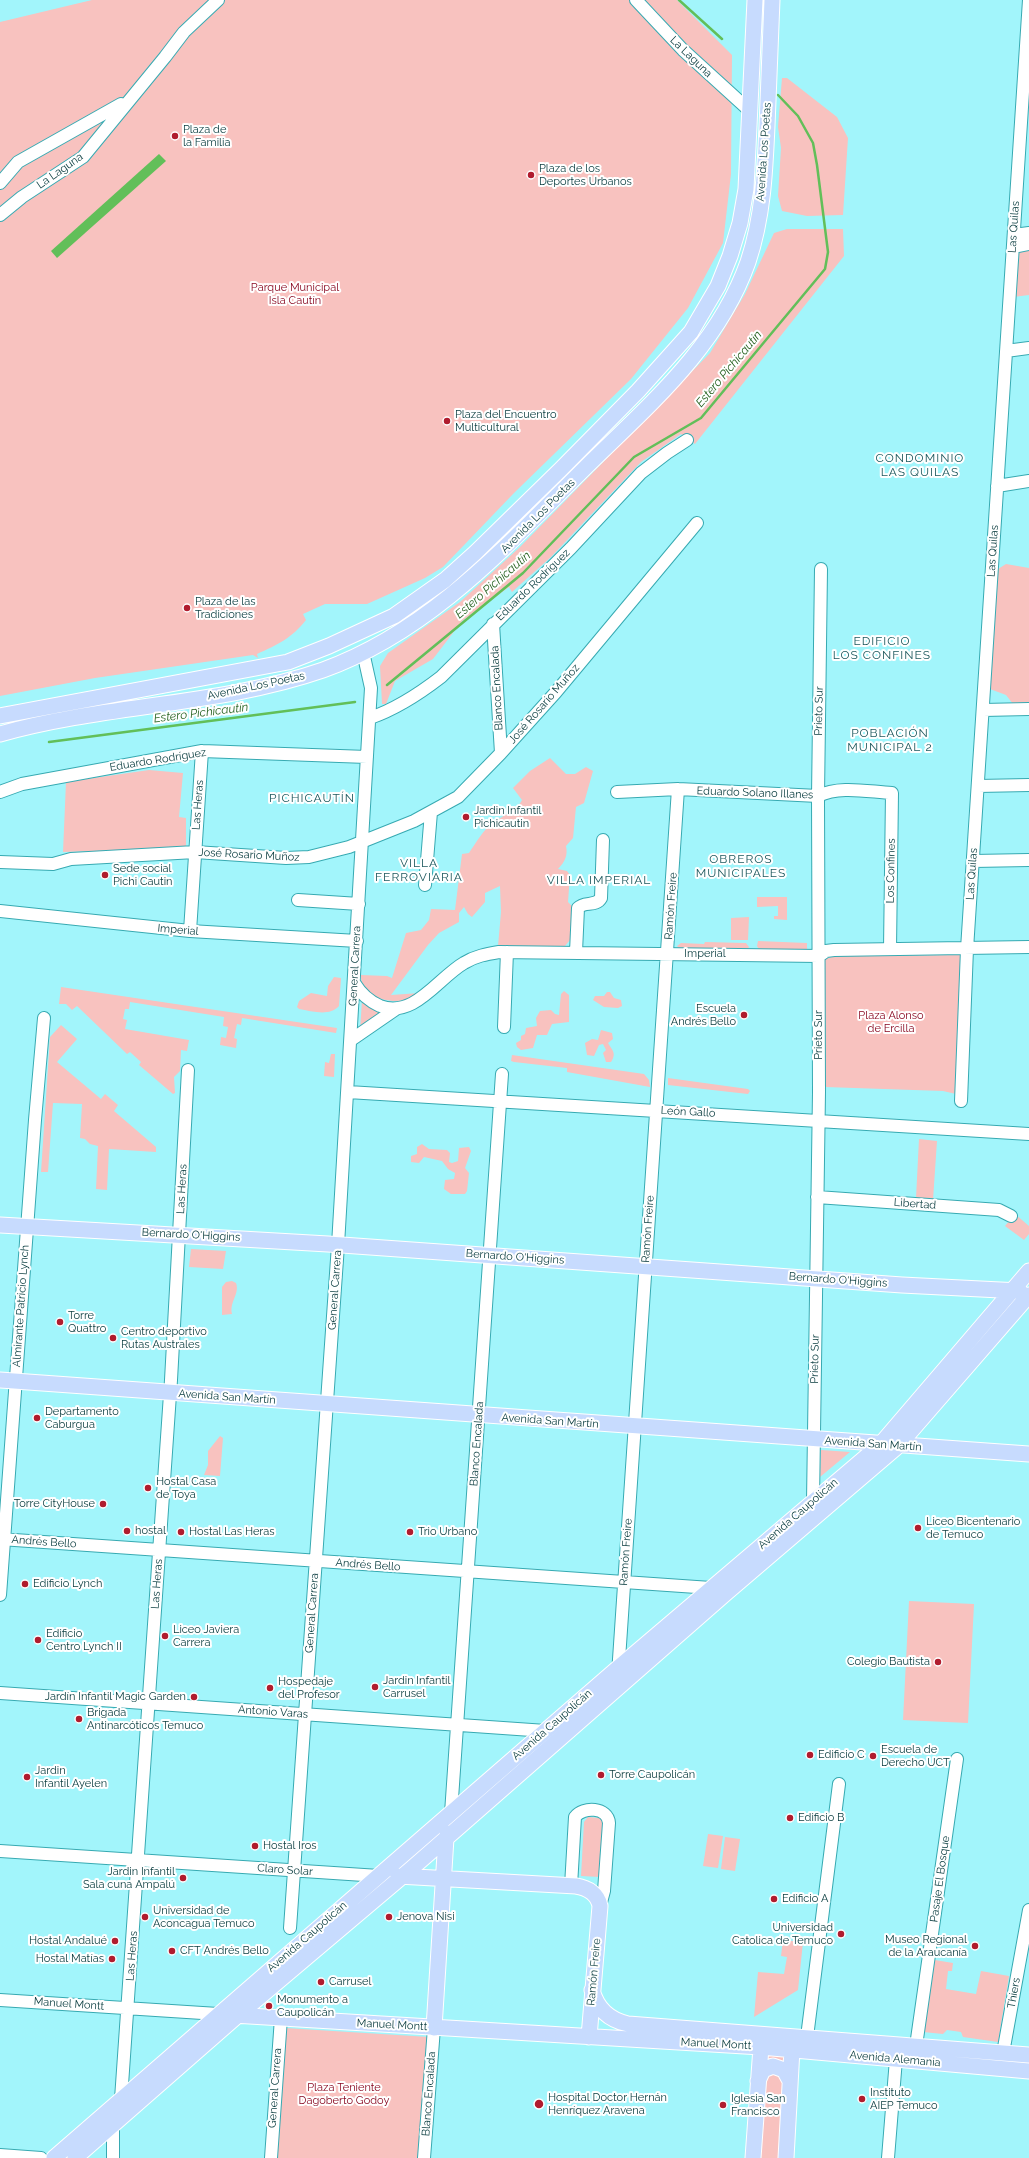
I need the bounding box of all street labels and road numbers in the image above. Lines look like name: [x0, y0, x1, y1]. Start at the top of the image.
street label: La Laguna: [667, 34, 715, 80]
street label: Avenida Los Poetas: [754, 102, 774, 202]
street label: La Laguna: [34, 150, 86, 192]
street label: Las Quilas: [1006, 201, 1022, 253]
street label: Avenida Los Poetas: [498, 476, 578, 556]
street label: Las Quilas: [985, 525, 1001, 577]
street label: Eduardo Rodríguez: [493, 546, 573, 624]
street label: Blanco Encalada: [488, 645, 506, 731]
street label: José Rosario Muñoz: [506, 661, 582, 747]
street label: Avenida Los Poetas: [206, 669, 306, 703]
street label: Prieto Sur: [812, 686, 826, 736]
street label: Eduardo Rodríguez: [109, 746, 207, 774]
street label: Las Heras: [190, 780, 206, 830]
street label: Eduardo Solano Illanes: [696, 784, 814, 802]
street label: Los Confines: [884, 838, 898, 904]
street label: José Rosario Muñoz: [198, 846, 300, 864]
street label: Las Quilas: [964, 848, 980, 900]
street label: Ramón Freire: [662, 872, 680, 940]
street label: Imperial: [157, 922, 199, 938]
street label: General Carrera: [346, 926, 364, 1006]
street label: Imperial: [684, 947, 726, 961]
street label: Prieto Sur: [812, 1010, 826, 1060]
street label: León Gallo: [660, 1104, 716, 1120]
street label: Las Heras: [174, 1164, 190, 1214]
street label: Ramón Freire: [639, 1195, 657, 1263]
street label: Libertad: [893, 1196, 937, 1212]
street label: Bernardo O'Higgins: [141, 1226, 241, 1244]
street label: Almirante Patricio Lynch: [10, 1244, 32, 1368]
street label: Bernardo O'Higgins: [465, 1247, 565, 1267]
street label: General Carrera: [326, 1250, 344, 1330]
street label: Bernardo O'Higgins: [788, 1270, 888, 1290]
street label: Prieto Sur: [808, 1334, 822, 1384]
street label: Avenida San Martín: [178, 1387, 276, 1407]
street label: Blanco Encalada: [467, 1401, 487, 1487]
street label: Avenida San Martín: [501, 1411, 599, 1431]
street label: Avenida San Martín: [824, 1434, 922, 1454]
street label: Avenida Caupolicán: [756, 1476, 840, 1552]
street label: Ramón Freire: [617, 1518, 635, 1586]
street label: Andrés Bello: [11, 1533, 77, 1551]
street label: Andrés Bello: [335, 1556, 401, 1574]
street label: Las Heras: [149, 1559, 165, 1609]
street label: General Carrera: [303, 1573, 321, 1653]
street label: Avenida Caupolicán: [510, 1687, 594, 1763]
street label: Antonio Varas: [238, 1703, 308, 1721]
street label: Pasaje El Bosque: [927, 1835, 953, 1923]
street label: Claro Solar: [257, 1861, 313, 1879]
street label: Avenida Caupolicán: [265, 1899, 349, 1975]
street label: Las Heras: [124, 1931, 140, 1981]
street label: Ramón Freire: [584, 1938, 604, 2006]
street label: Thiers: [1005, 1977, 1023, 2009]
street label: Manuel Montt: [33, 1995, 105, 2013]
street label: Manuel Montt: [356, 2017, 428, 2033]
street label: Manuel Montt: [680, 2036, 752, 2052]
street label: General Carrera: [266, 2048, 284, 2128]
street label: Avenida Alemania: [849, 2048, 941, 2070]
street label: Blanco Encalada: [419, 2051, 439, 2137]

